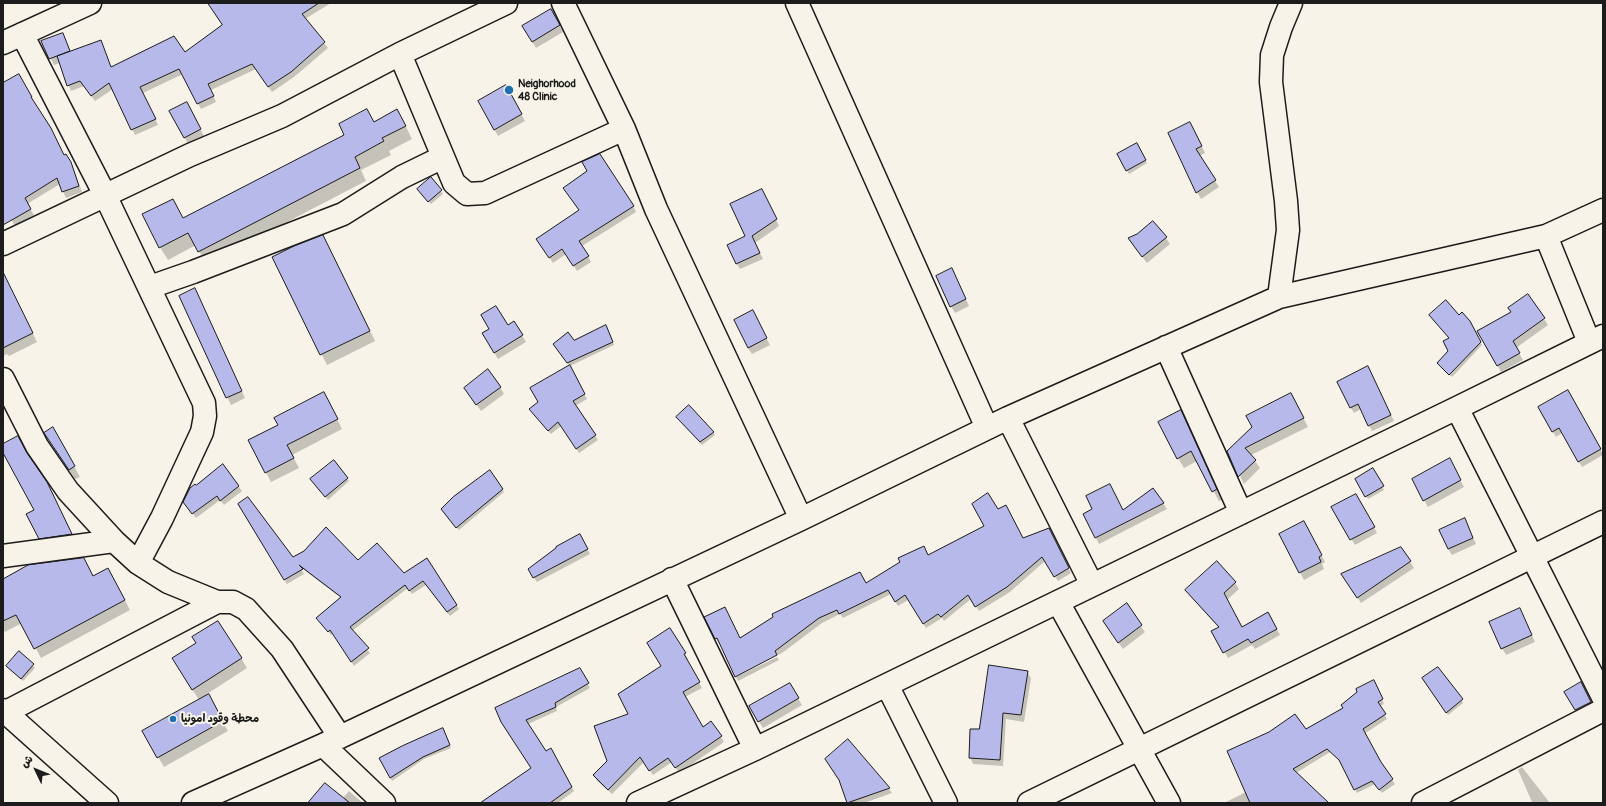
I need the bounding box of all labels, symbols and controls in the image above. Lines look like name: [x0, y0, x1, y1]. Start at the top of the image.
place label: Neighorhood 48 Clinic: [518, 77, 576, 103]
marker: Neighorhood 48 Clinic: [503, 84, 515, 96]
place label: محطة وقود امونيا: [181, 712, 259, 726]
marker: محطة وقود امونيا: [168, 714, 178, 724]
north arrow: [16, 750, 56, 790]
text: ش: [18, 753, 36, 770]

